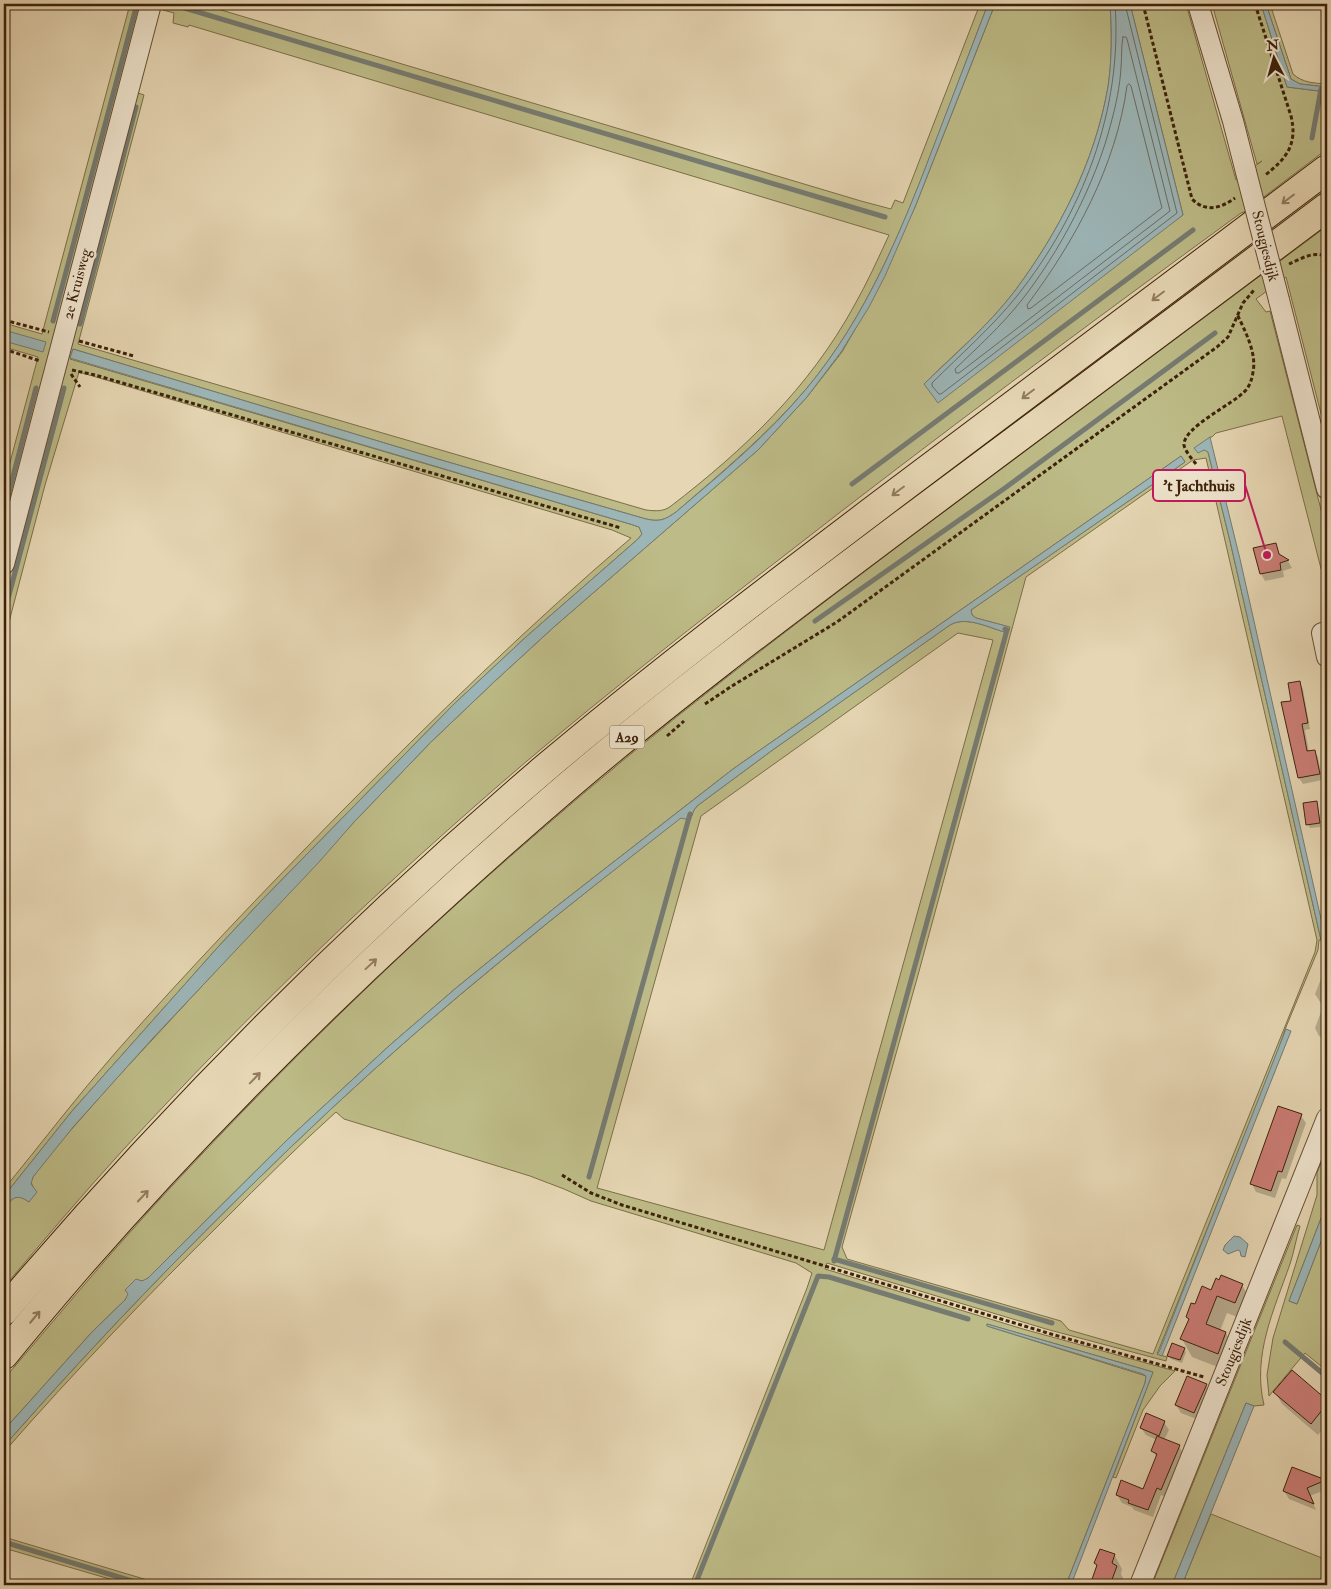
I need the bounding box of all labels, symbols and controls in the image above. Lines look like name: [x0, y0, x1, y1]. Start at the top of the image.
north arrow: [1248, 32, 1298, 82]
text: N: [1265, 36, 1280, 55]
one-way arrow: [1282, 193, 1295, 204]
street label: Stougjesdijk: [1247, 209, 1283, 283]
street label: 2e Kruisweg: [58, 246, 96, 322]
one-way arrow: [1152, 291, 1165, 302]
one-way arrow: [1022, 388, 1035, 399]
callout: 't Jachthuis: [1153, 470, 1245, 501]
text: 't Jachthuis: [1163, 476, 1235, 497]
one-way arrow: [892, 486, 905, 497]
road number: A29: [610, 726, 644, 749]
one-way arrow: [365, 958, 377, 970]
one-way arrow: [249, 1071, 261, 1084]
one-way arrow: [137, 1189, 149, 1202]
one-way arrow: [30, 1311, 41, 1324]
street label: Stougjesdijk: [1212, 1315, 1256, 1389]

